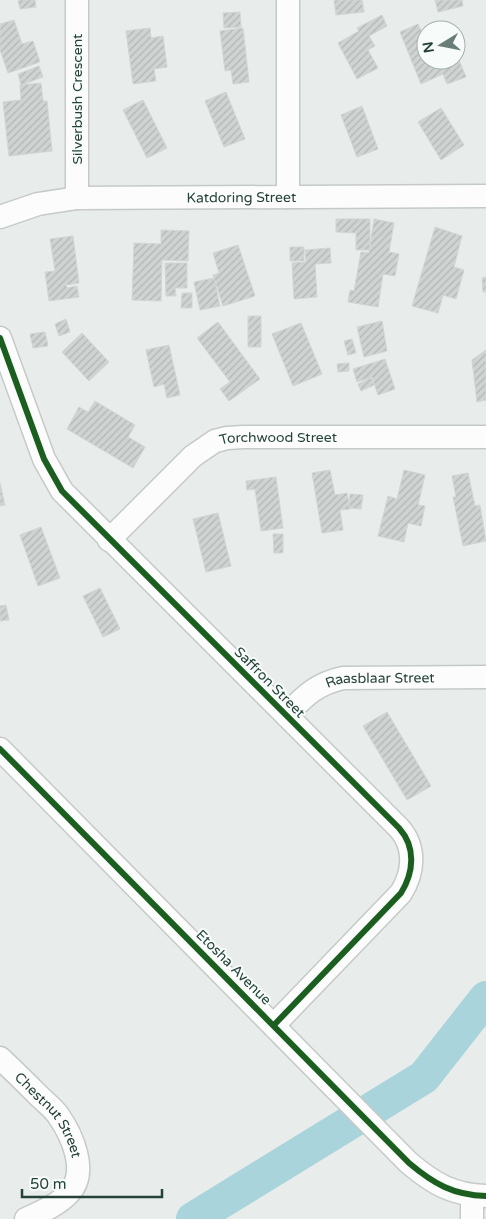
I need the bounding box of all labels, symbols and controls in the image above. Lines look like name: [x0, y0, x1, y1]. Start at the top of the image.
north arrow: [416, 20, 466, 70]
street label: Silverbush Crescent: [69, 33, 86, 164]
text: N: [419, 40, 438, 54]
street label: Katdoring Street: [187, 189, 297, 206]
street label: Torchwood Street: [218, 429, 338, 449]
street label: Saffron Street: [231, 643, 309, 722]
street label: Raasblaar Street: [323, 669, 435, 692]
street label: Etosha Avenue: [193, 926, 275, 1009]
street label: Chestnut Street: [11, 1069, 85, 1160]
scale bar: [22, 1166, 162, 1198]
text: 50 m: [30, 1175, 67, 1193]

